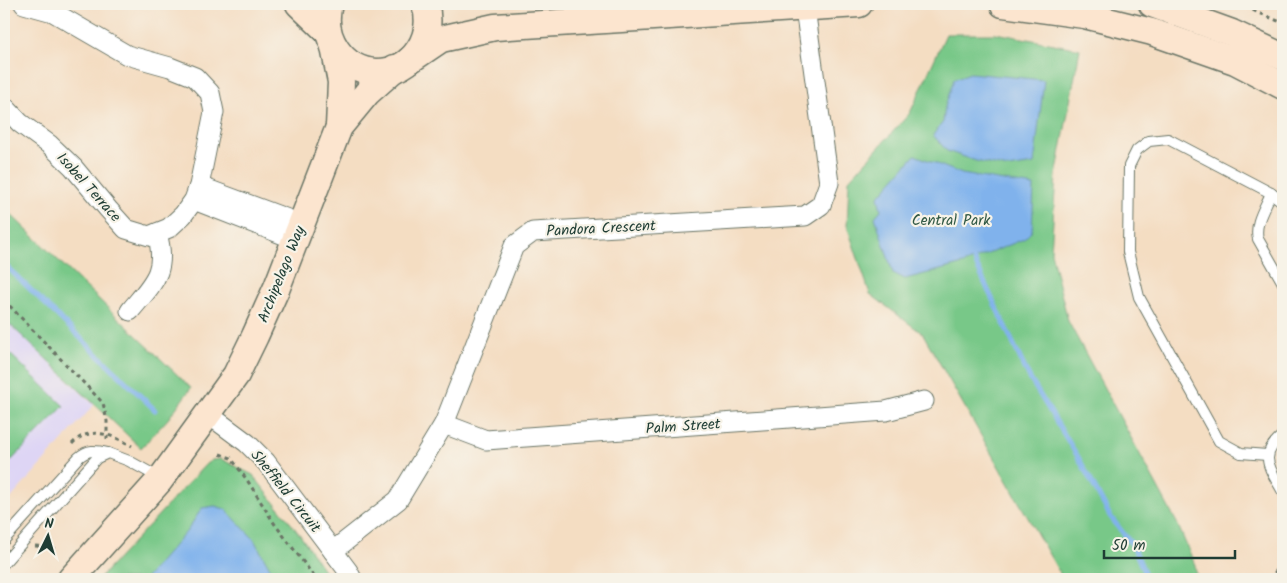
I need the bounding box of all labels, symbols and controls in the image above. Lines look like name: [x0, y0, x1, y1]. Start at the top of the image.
street label: Isobel Terrace: [50, 147, 127, 228]
park label: Central Park: [912, 209, 991, 233]
street label: Pandora Crescent: [546, 214, 657, 244]
street label: Archipelago Way: [252, 221, 313, 327]
street label: Palm Street: [645, 412, 721, 442]
street label: Sheffield Circuit: [244, 445, 326, 539]
north arrow: [22, 510, 72, 560]
text: N: [44, 513, 55, 535]
scale bar: [1104, 528, 1236, 560]
text: 50 m: [1112, 534, 1146, 558]

